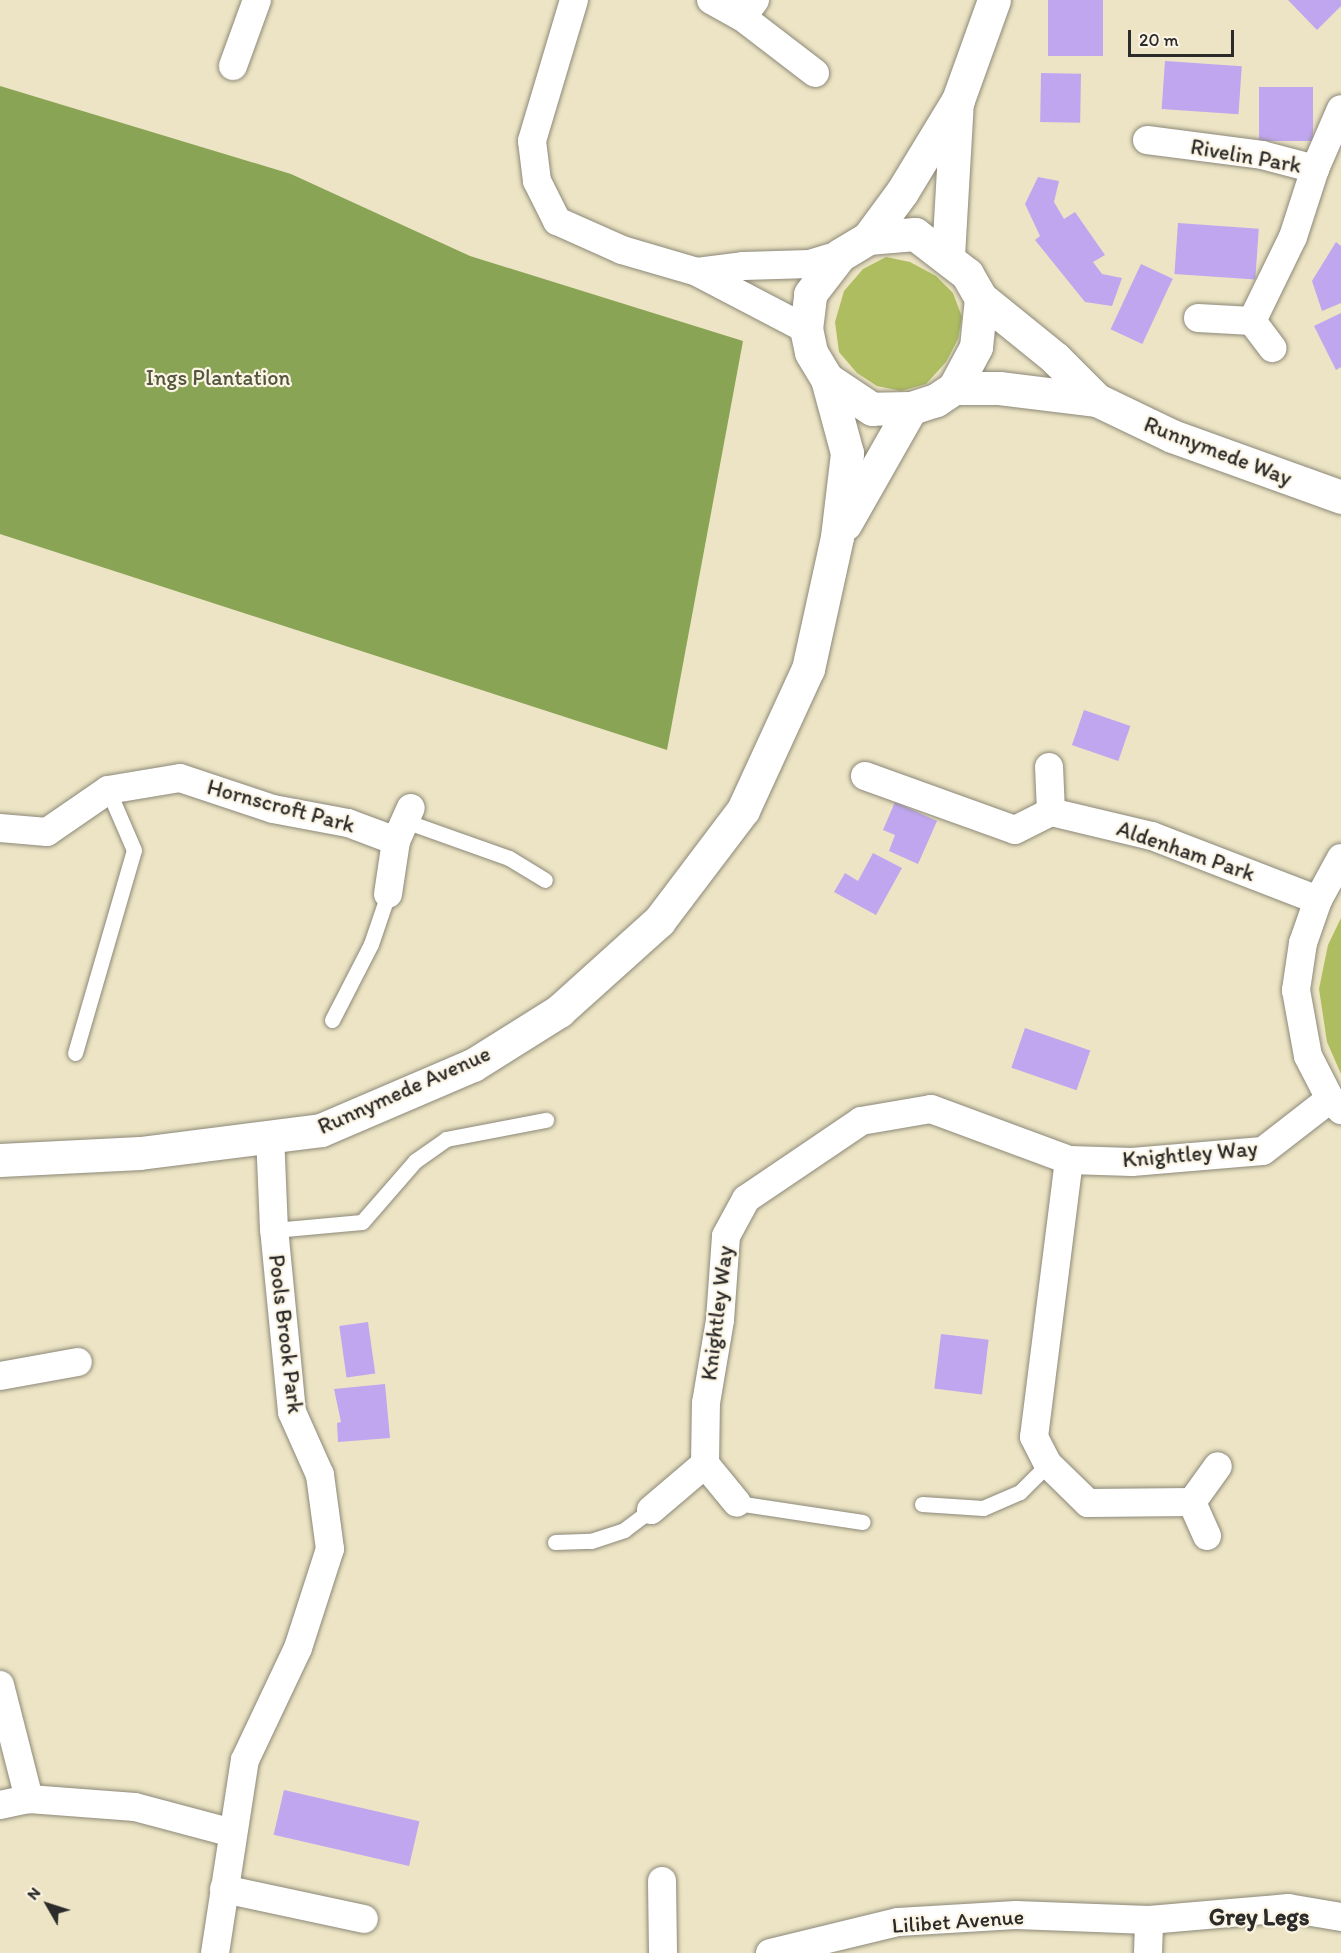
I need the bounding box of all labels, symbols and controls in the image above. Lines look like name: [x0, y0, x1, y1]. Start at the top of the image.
scale bar: [1131, 18, 1238, 56]
text: 20 m: [1139, 29, 1179, 51]
street label: Rivelin Park: [1189, 133, 1303, 179]
park label: Ings Plantation: [146, 365, 290, 391]
street label: Runnymede Way: [1141, 411, 1295, 491]
street label: Hornscroft Park: [205, 774, 357, 838]
street label: Aldenham Park: [1114, 815, 1258, 887]
street label: Runnymede Avenue: [314, 1040, 494, 1140]
street label: Knightley Way: [1122, 1135, 1258, 1173]
street label: Knightley Way: [696, 1245, 738, 1381]
street label: Pools Brook Park: [263, 1253, 309, 1415]
north arrow: [18, 1875, 78, 1935]
text: N: [23, 1883, 44, 1904]
street label: Lilibet Avenue: [891, 1903, 1025, 1939]
district label: Grey Legs: [1209, 1903, 1309, 1931]

